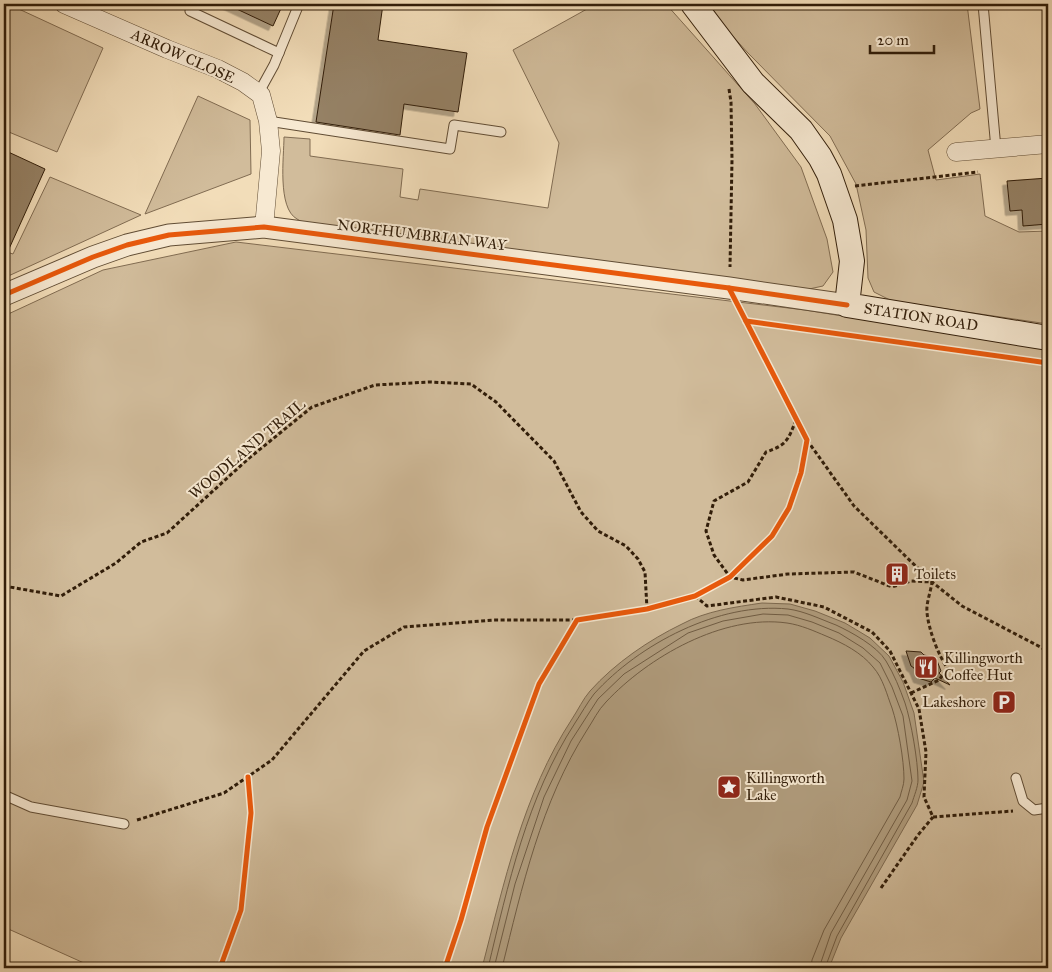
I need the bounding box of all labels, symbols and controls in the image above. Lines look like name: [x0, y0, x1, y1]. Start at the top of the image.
scale bar: [870, 22, 933, 54]
street label: ARROW CLOSE: [127, 25, 238, 87]
text: 20 m: [877, 31, 909, 49]
street label: NORTHUMBRIAN WAY: [336, 216, 508, 254]
street label: STATION ROAD: [863, 299, 980, 335]
street label: WOODLAND TRAIL: [185, 395, 309, 503]
building icon: Toilets: [884, 561, 910, 587]
place label: Toilets: [914, 565, 956, 583]
place label: Killingworth Coffee Hut: [944, 649, 1024, 684]
restaurant icon: Killingworth Coffee Hut: [913, 654, 939, 680]
parking icon: Lakeshore: [991, 689, 1017, 715]
place label: Lakeshore: [922, 693, 986, 711]
place label: Killingworth Lake: [746, 769, 826, 804]
place icon: Killingworth Lake: [716, 774, 742, 800]

